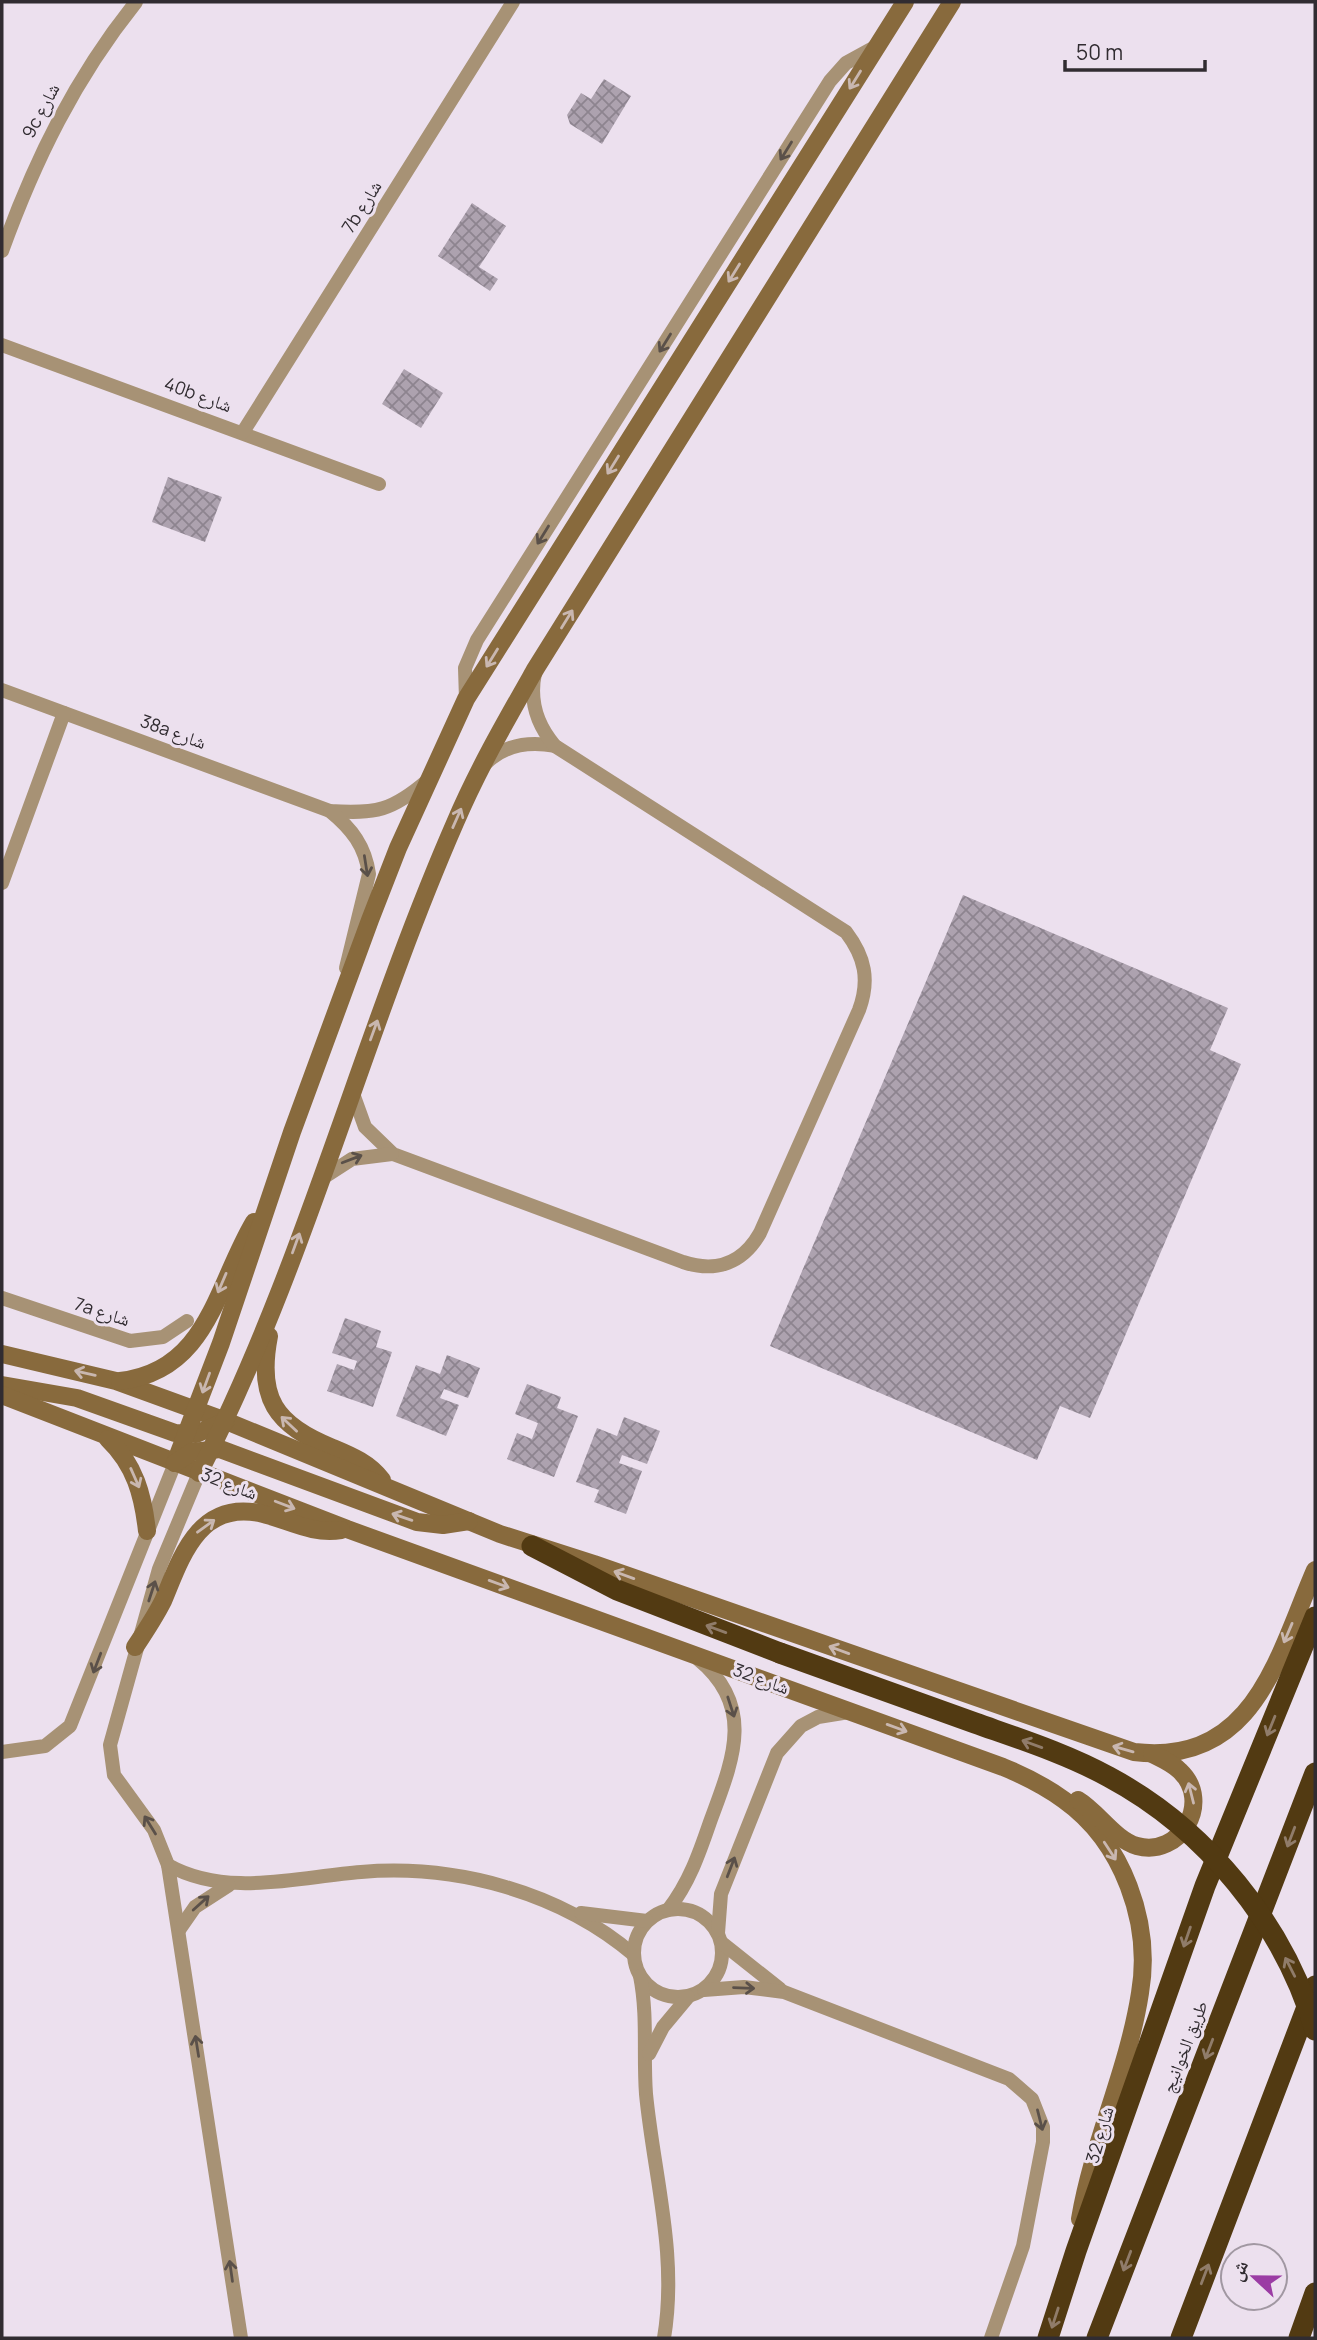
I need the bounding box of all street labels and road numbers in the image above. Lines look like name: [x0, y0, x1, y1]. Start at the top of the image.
street label: 9c شارع: [16, 79, 65, 142]
street label: 7b شارع: [336, 176, 387, 237]
street label: 40b شارع: [161, 371, 235, 417]
street label: 38a شارع: [137, 708, 210, 754]
street label: 7a شارع: [72, 1291, 133, 1331]
street label: شارع 32: [198, 1461, 261, 1505]
street label: شارع 32: [730, 1657, 793, 1699]
street label: طريق الخوانيج: [1156, 1997, 1214, 2096]
street label: شارع 32: [1080, 2104, 1119, 2166]

